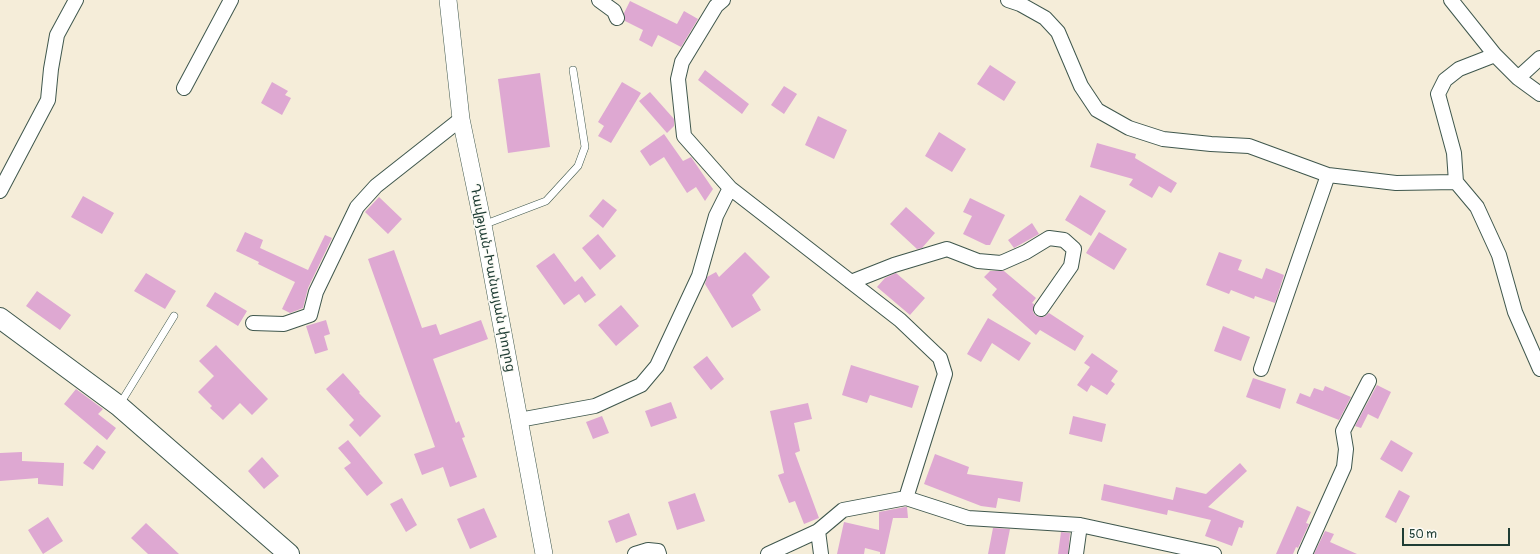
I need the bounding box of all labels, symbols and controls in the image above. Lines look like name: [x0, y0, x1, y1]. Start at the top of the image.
street label: Դավթյան-Խանայան փողոց: [465, 182, 519, 374]
scale bar: [1404, 520, 1512, 546]
text: 50 m: [1409, 527, 1437, 542]

